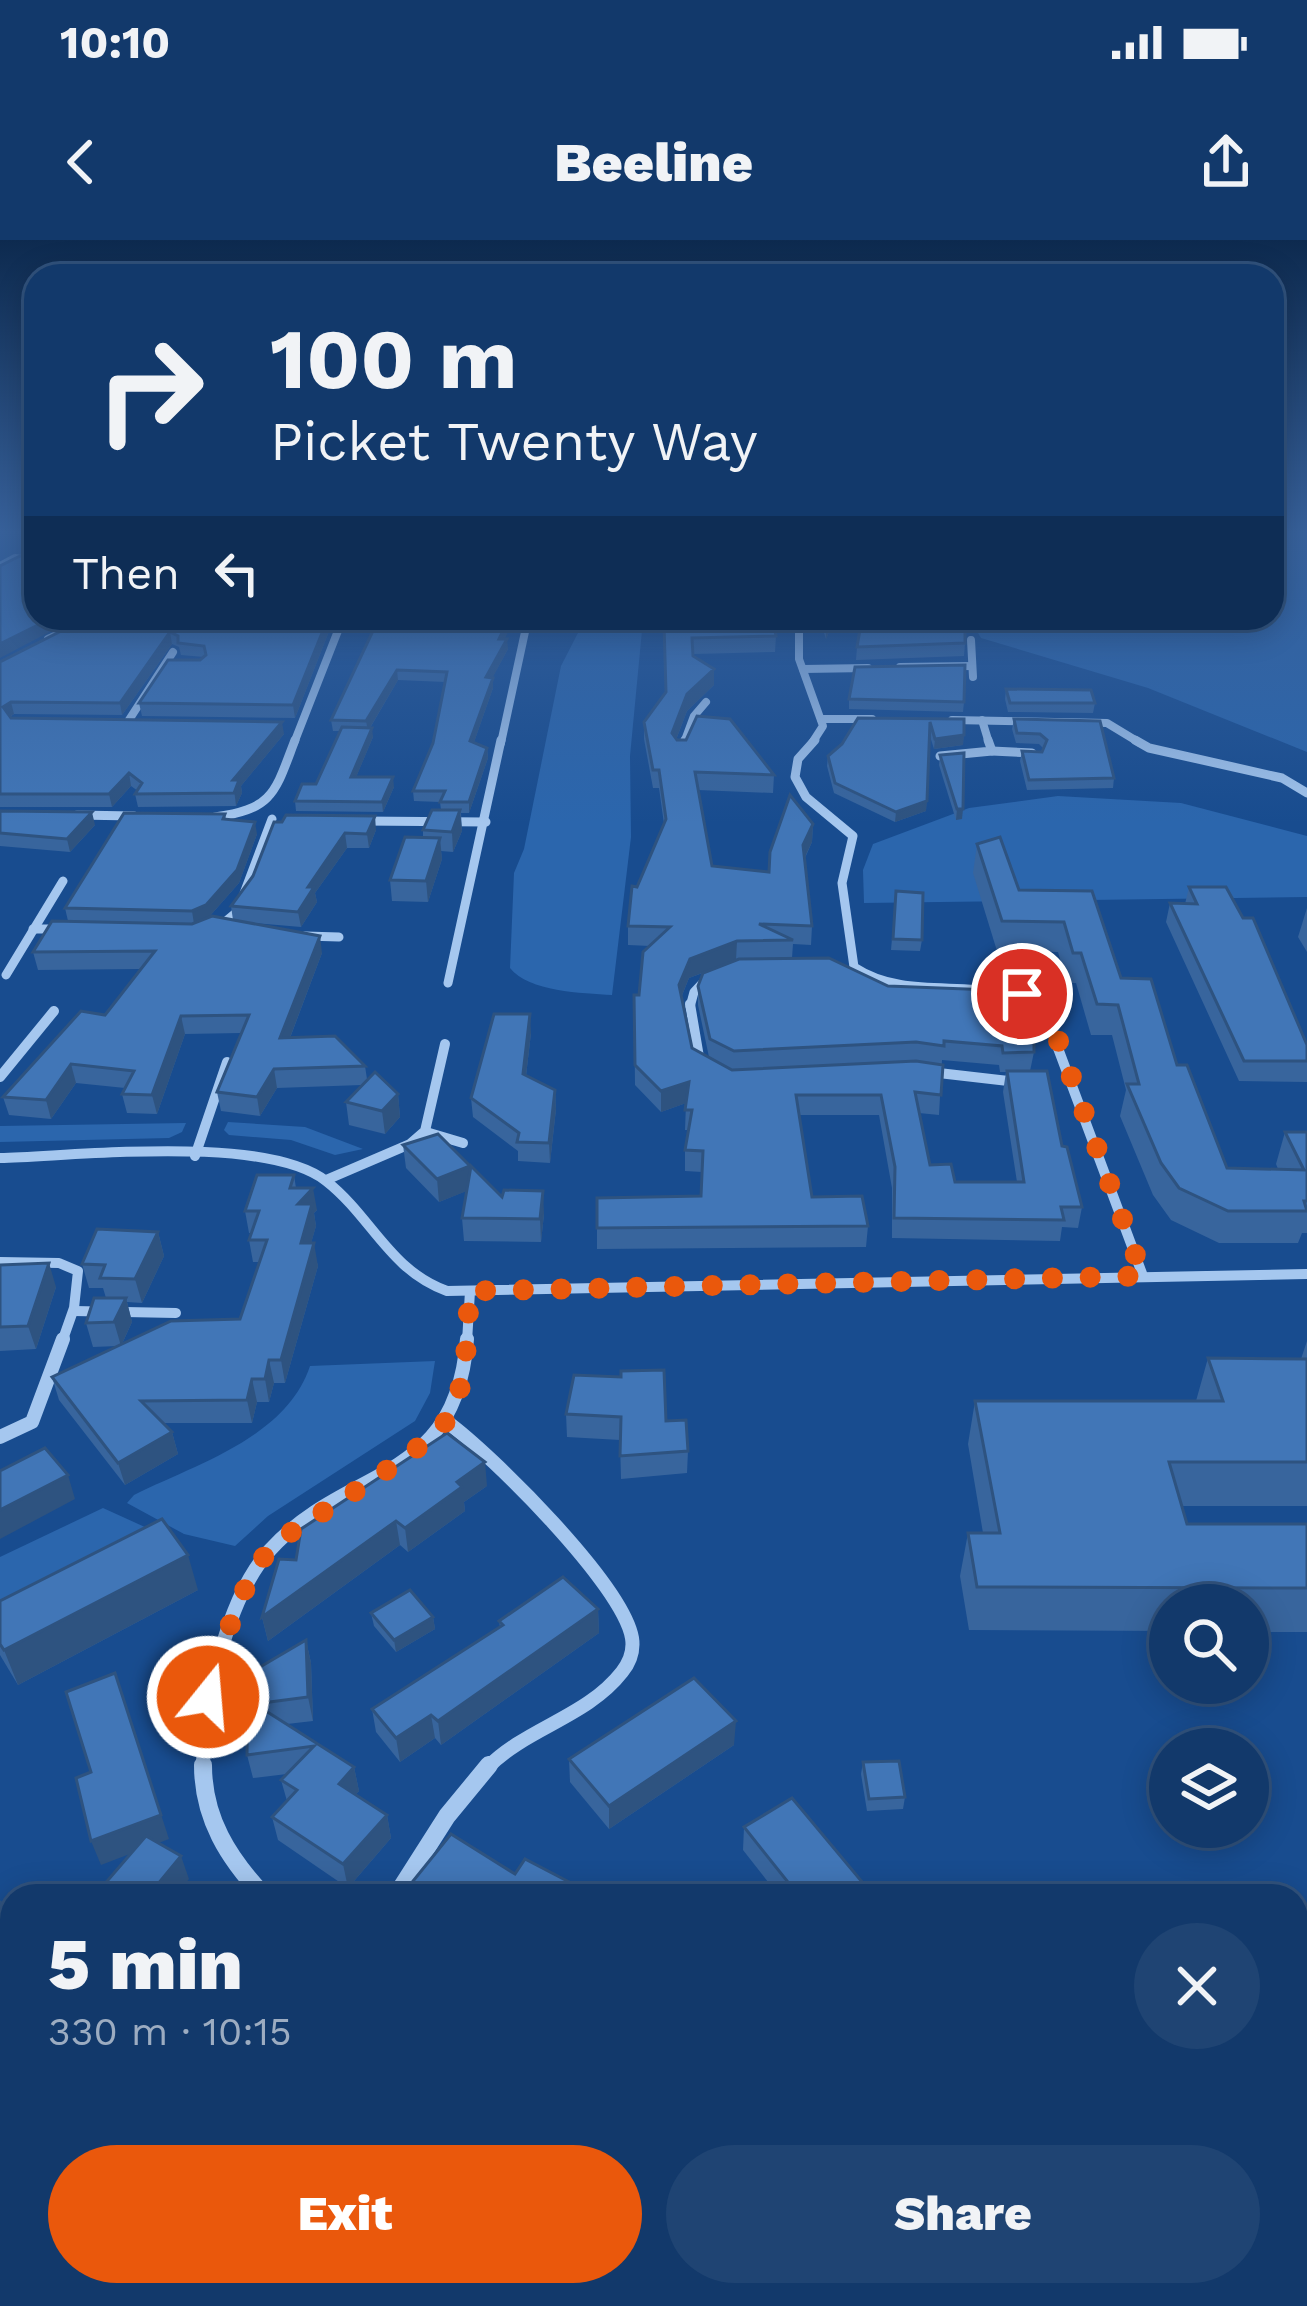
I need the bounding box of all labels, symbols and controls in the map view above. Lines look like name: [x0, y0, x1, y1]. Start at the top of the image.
text: 10:10: [60, 16, 170, 69]
icon: back: [48, 129, 114, 195]
icon: share: [1193, 129, 1259, 195]
text: Beeline: [554, 131, 753, 194]
text: 100 m: [270, 310, 517, 408]
icon: right: [72, 312, 228, 468]
text: Picket Twenty Way: [270, 410, 758, 473]
icon: left: [204, 540, 270, 606]
text: Then: [72, 547, 180, 600]
pin: [971, 943, 1073, 1045]
icon: arrive: [989, 961, 1055, 1027]
map controls: [1149, 1584, 1269, 1848]
button: search: [1149, 1584, 1269, 1704]
position arrow: [145, 1634, 271, 1760]
button: layers: [1149, 1728, 1269, 1848]
text: 5 min: [48, 1922, 243, 2006]
button: close: [1134, 1923, 1260, 2049]
text: 330 m · 10:15: [48, 2009, 292, 2054]
button: Exit: [48, 2145, 642, 2283]
button: Share: [666, 2145, 1260, 2283]

